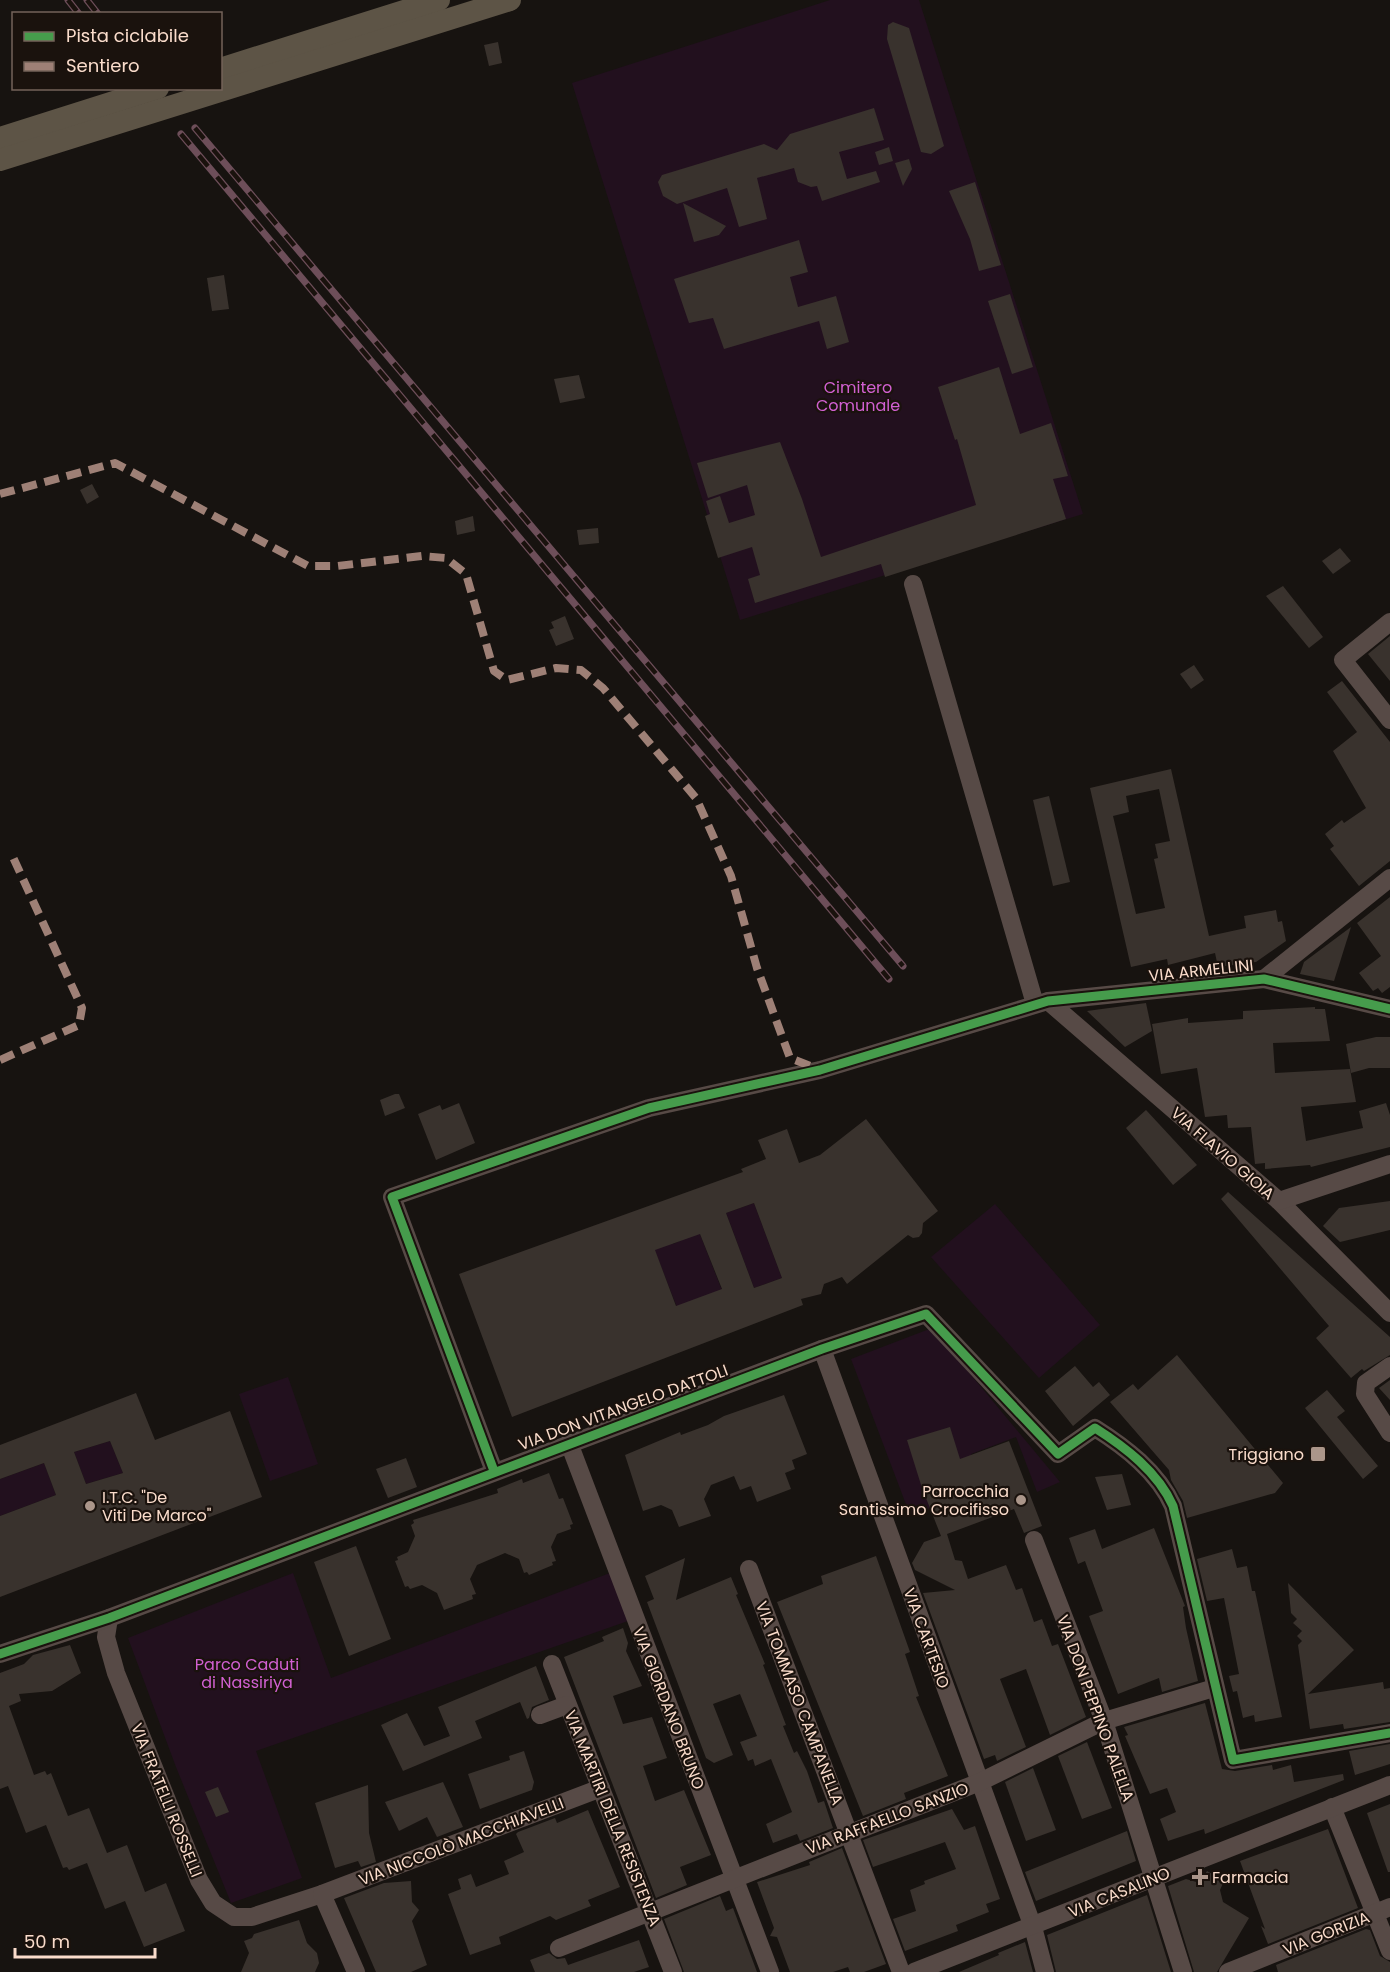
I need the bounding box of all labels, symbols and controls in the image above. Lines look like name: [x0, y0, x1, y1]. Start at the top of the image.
legend: [12, 12, 222, 90]
text: Pista ciclabile: [66, 23, 189, 48]
text: Sentiero: [66, 53, 140, 78]
park label: Cimitero Comunale: [816, 376, 900, 417]
street label: VIA ARMELLINI: [1148, 954, 1255, 987]
street label: VIA FLAVIO GIOIA: [1166, 1102, 1280, 1205]
street label: VIA DON VITANGELO DATTOLI: [515, 1359, 731, 1456]
place label: Triggiano: [1229, 1443, 1304, 1466]
marker: Triggiano: [1309, 1445, 1327, 1463]
place label: Parrocchia Santissimo Crocifisso: [839, 1480, 1009, 1521]
place label: I.T.C. "De Viti De Marco": [102, 1486, 212, 1527]
marker: Parrocchia Santissimo Crocifisso: [1014, 1493, 1028, 1507]
marker: I.T.C. "De Viti De Marco": [83, 1499, 97, 1513]
street label: VIA CARTESIO: [898, 1585, 955, 1692]
street label: VIA TOMMASO CAMPANELLA: [750, 1598, 849, 1809]
street label: VIA DON PEPPINO PALELLA: [1051, 1612, 1140, 1805]
street label: VIA GIORDANO BRUNO: [627, 1623, 710, 1793]
park label: Parco Caduti di Nassiriya: [195, 1653, 299, 1694]
street label: VIA MARTIRI DELLA RESISTENZA: [559, 1707, 667, 1930]
street label: VIA FRATELLI ROSSELLI: [125, 1720, 208, 1881]
street label: VIA RAFFAELLO SANZIO: [802, 1777, 972, 1860]
street label: VIA NICCOLÒ MACCHIAVELLI: [355, 1792, 567, 1891]
street label: VIA CASALINO: [1065, 1862, 1173, 1923]
place label: Farmacia: [1212, 1866, 1289, 1889]
marker: Farmacia: [1193, 1870, 1207, 1884]
street label: VIA GORIZIA: [1279, 1906, 1373, 1961]
scale bar: [15, 1921, 154, 1959]
text: 50 m: [24, 1929, 70, 1954]

